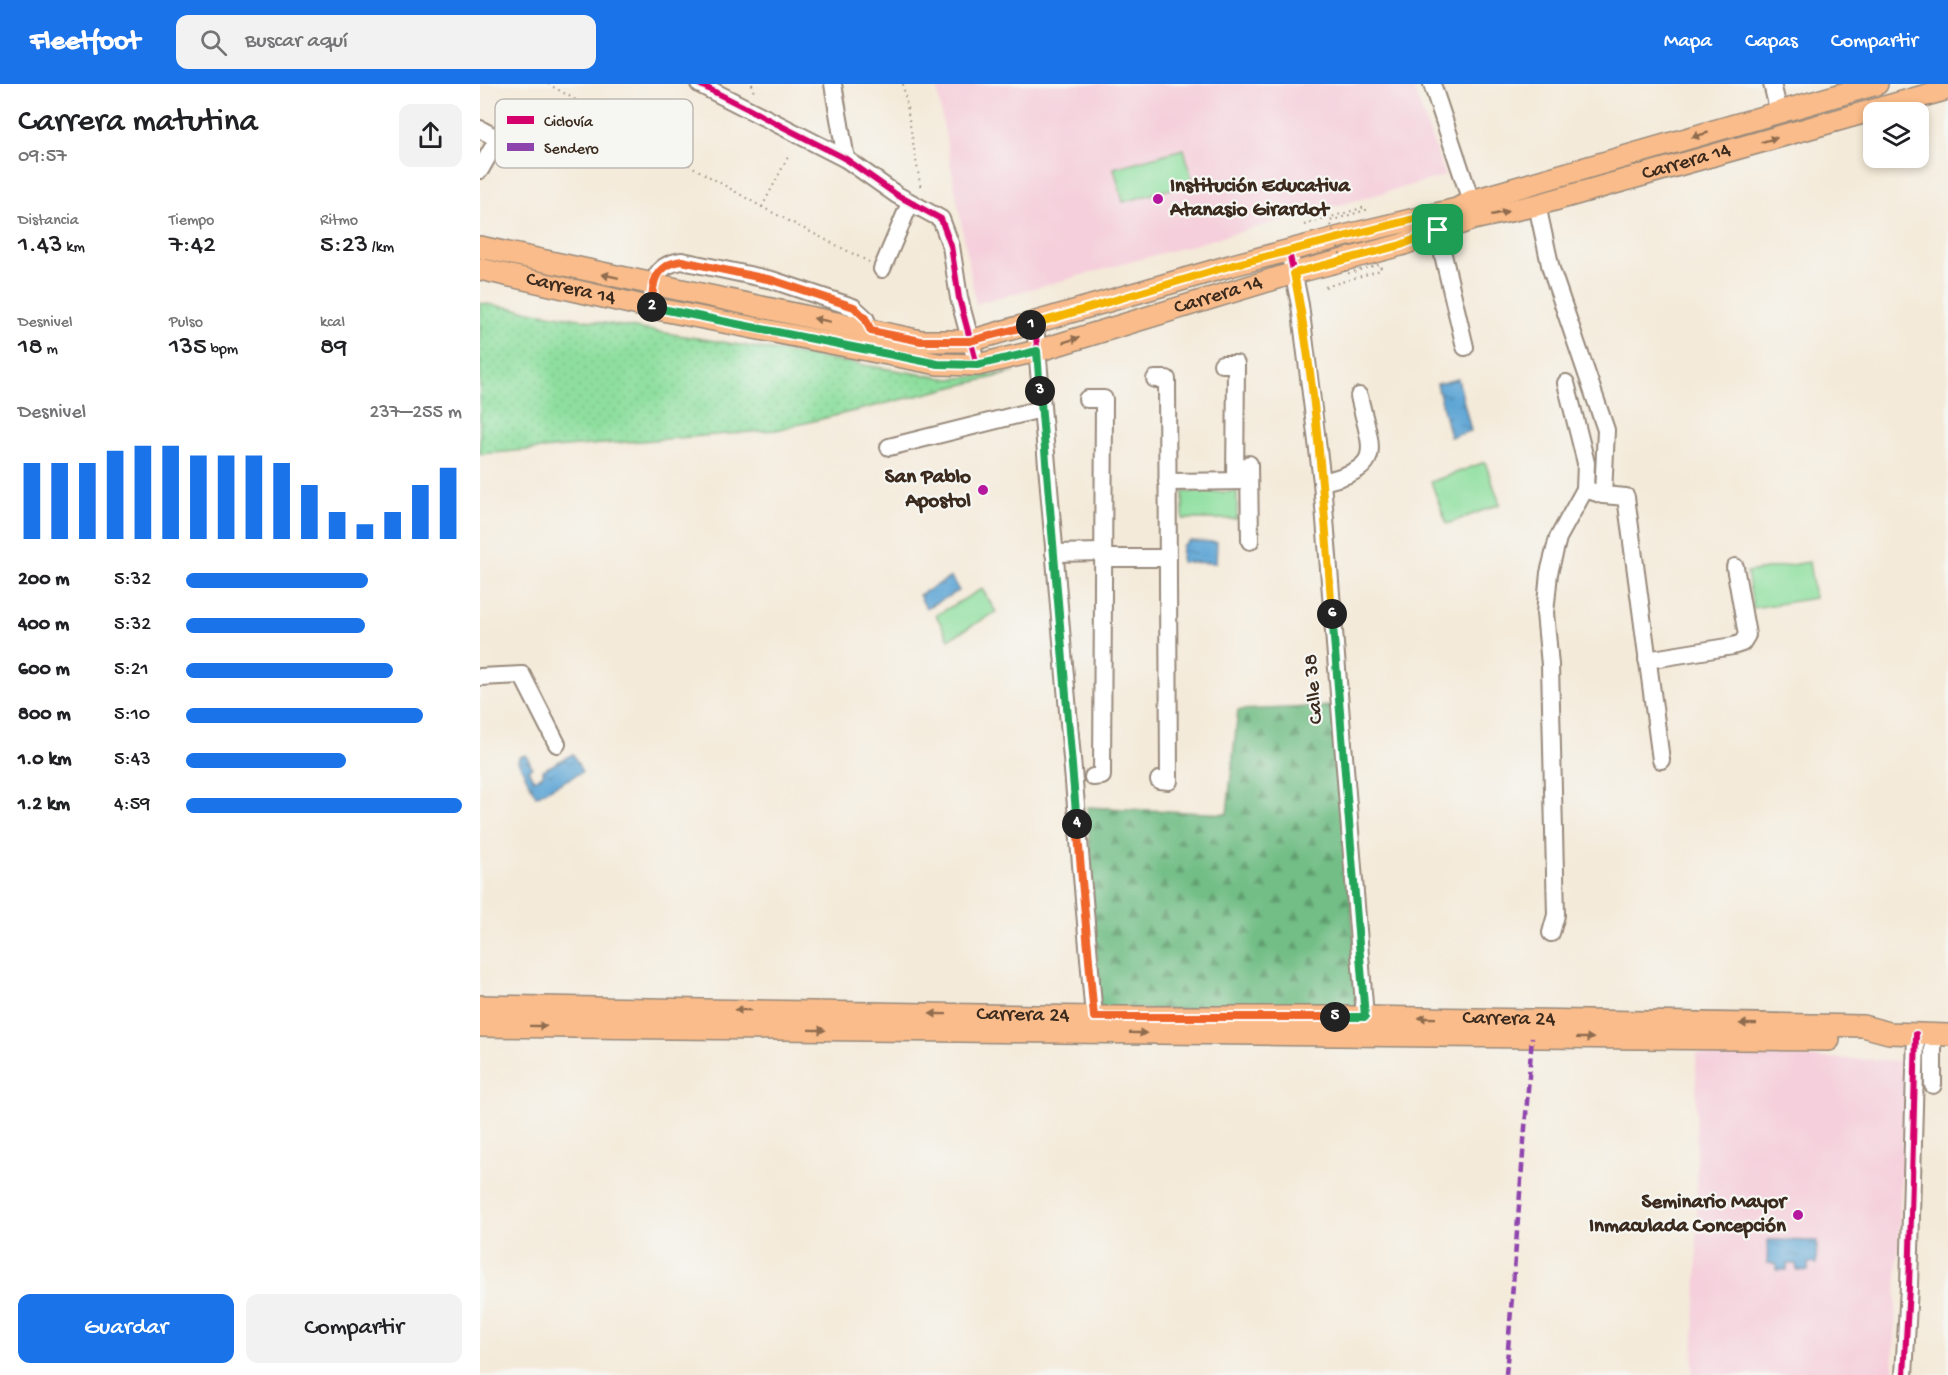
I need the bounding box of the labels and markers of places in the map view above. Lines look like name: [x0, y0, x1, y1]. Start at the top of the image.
place label: Institución Educativa Atanasio Girardot: [1169, 175, 1351, 224]
marker: Institución Educativa Atanasio Girardot: [1151, 192, 1165, 206]
pin: [1412, 204, 1463, 255]
pin: 2: [637, 292, 667, 322]
pin: 1: [1016, 310, 1046, 340]
pin: 3: [1025, 376, 1055, 406]
place label: San Pablo Apostol: [885, 466, 971, 515]
marker: San Pablo Apostol: [976, 483, 990, 497]
pin: 6: [1317, 599, 1347, 629]
pin: 4: [1062, 809, 1092, 839]
pin: 5: [1320, 1002, 1350, 1032]
place label: Seminario Mayor Inmaculada Concepción: [1589, 1191, 1789, 1240]
marker: Seminario Mayor Inmaculada Concepción: [1791, 1208, 1805, 1222]

